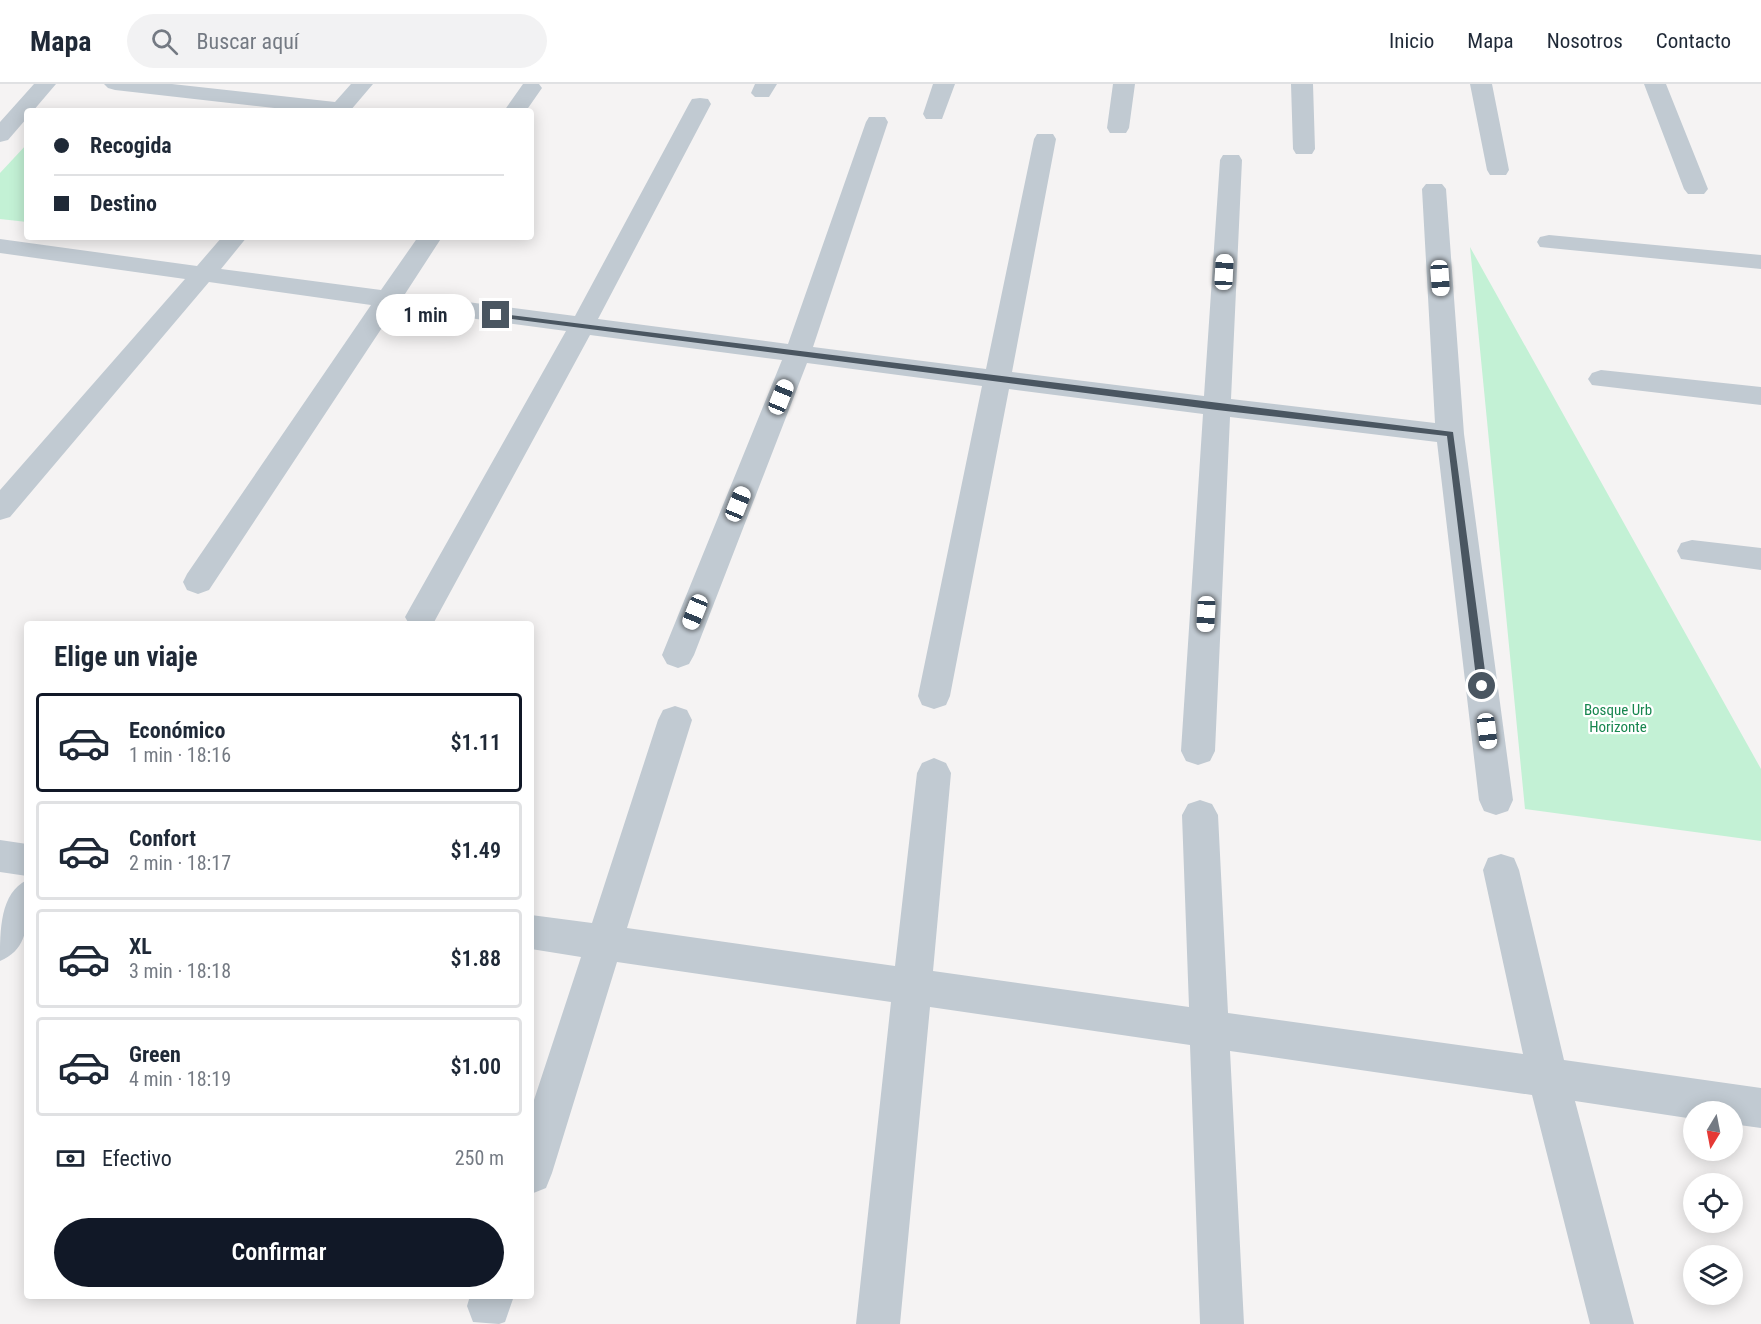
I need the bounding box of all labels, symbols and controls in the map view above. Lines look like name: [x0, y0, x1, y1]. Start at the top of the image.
search box: [127, 14, 547, 68]
text: Mapa: [30, 25, 91, 58]
icon: search: [148, 25, 181, 58]
text: Buscar aquí: [196, 29, 299, 54]
text: Inicio: [1389, 29, 1434, 53]
text: Mapa: [1467, 29, 1514, 53]
text: Nosotros: [1547, 29, 1623, 53]
text: Contacto: [1656, 29, 1731, 53]
text: Recogida: [90, 133, 172, 158]
text: Destino: [90, 191, 157, 216]
car: [1214, 254, 1234, 290]
car: [1430, 259, 1450, 297]
callout: 1 min: [376, 294, 475, 336]
route end: [482, 301, 509, 328]
text: 1 min: [403, 303, 448, 327]
car: [766, 377, 796, 417]
car: [723, 484, 753, 524]
car: [680, 592, 710, 632]
car: [1196, 596, 1216, 632]
text: Elige un viaje: [54, 641, 198, 673]
route start: [1468, 672, 1495, 699]
park label: Bosque Urb Horizonte: [1584, 701, 1652, 736]
car: [1476, 712, 1498, 750]
icon: car: [57, 716, 111, 770]
text: Económico: [129, 718, 225, 743]
text: $1.11: [450, 730, 501, 755]
text: 1 min · 18:16: [129, 743, 231, 767]
icon: car: [57, 824, 111, 878]
text: Confort: [129, 826, 196, 851]
text: $1.49: [450, 838, 501, 863]
text: 2 min · 18:17: [129, 851, 231, 875]
icon: car: [57, 932, 111, 986]
text: XL: [129, 934, 152, 959]
text: $1.88: [450, 946, 501, 971]
text: 3 min · 18:18: [129, 959, 231, 983]
icon: car: [57, 1040, 111, 1094]
text: Green: [129, 1042, 181, 1067]
text: $1.00: [450, 1054, 501, 1079]
text: 4 min · 18:19: [129, 1067, 231, 1091]
north arrow: [1683, 1101, 1743, 1161]
map controls: [1683, 1101, 1743, 1305]
icon: cash: [54, 1142, 87, 1175]
text: Efectivo: [102, 1146, 172, 1171]
text: 250 m: [455, 1146, 504, 1170]
button: locate: [1683, 1173, 1743, 1233]
button: Confirmar: [54, 1218, 504, 1287]
button: layers: [1683, 1245, 1743, 1305]

